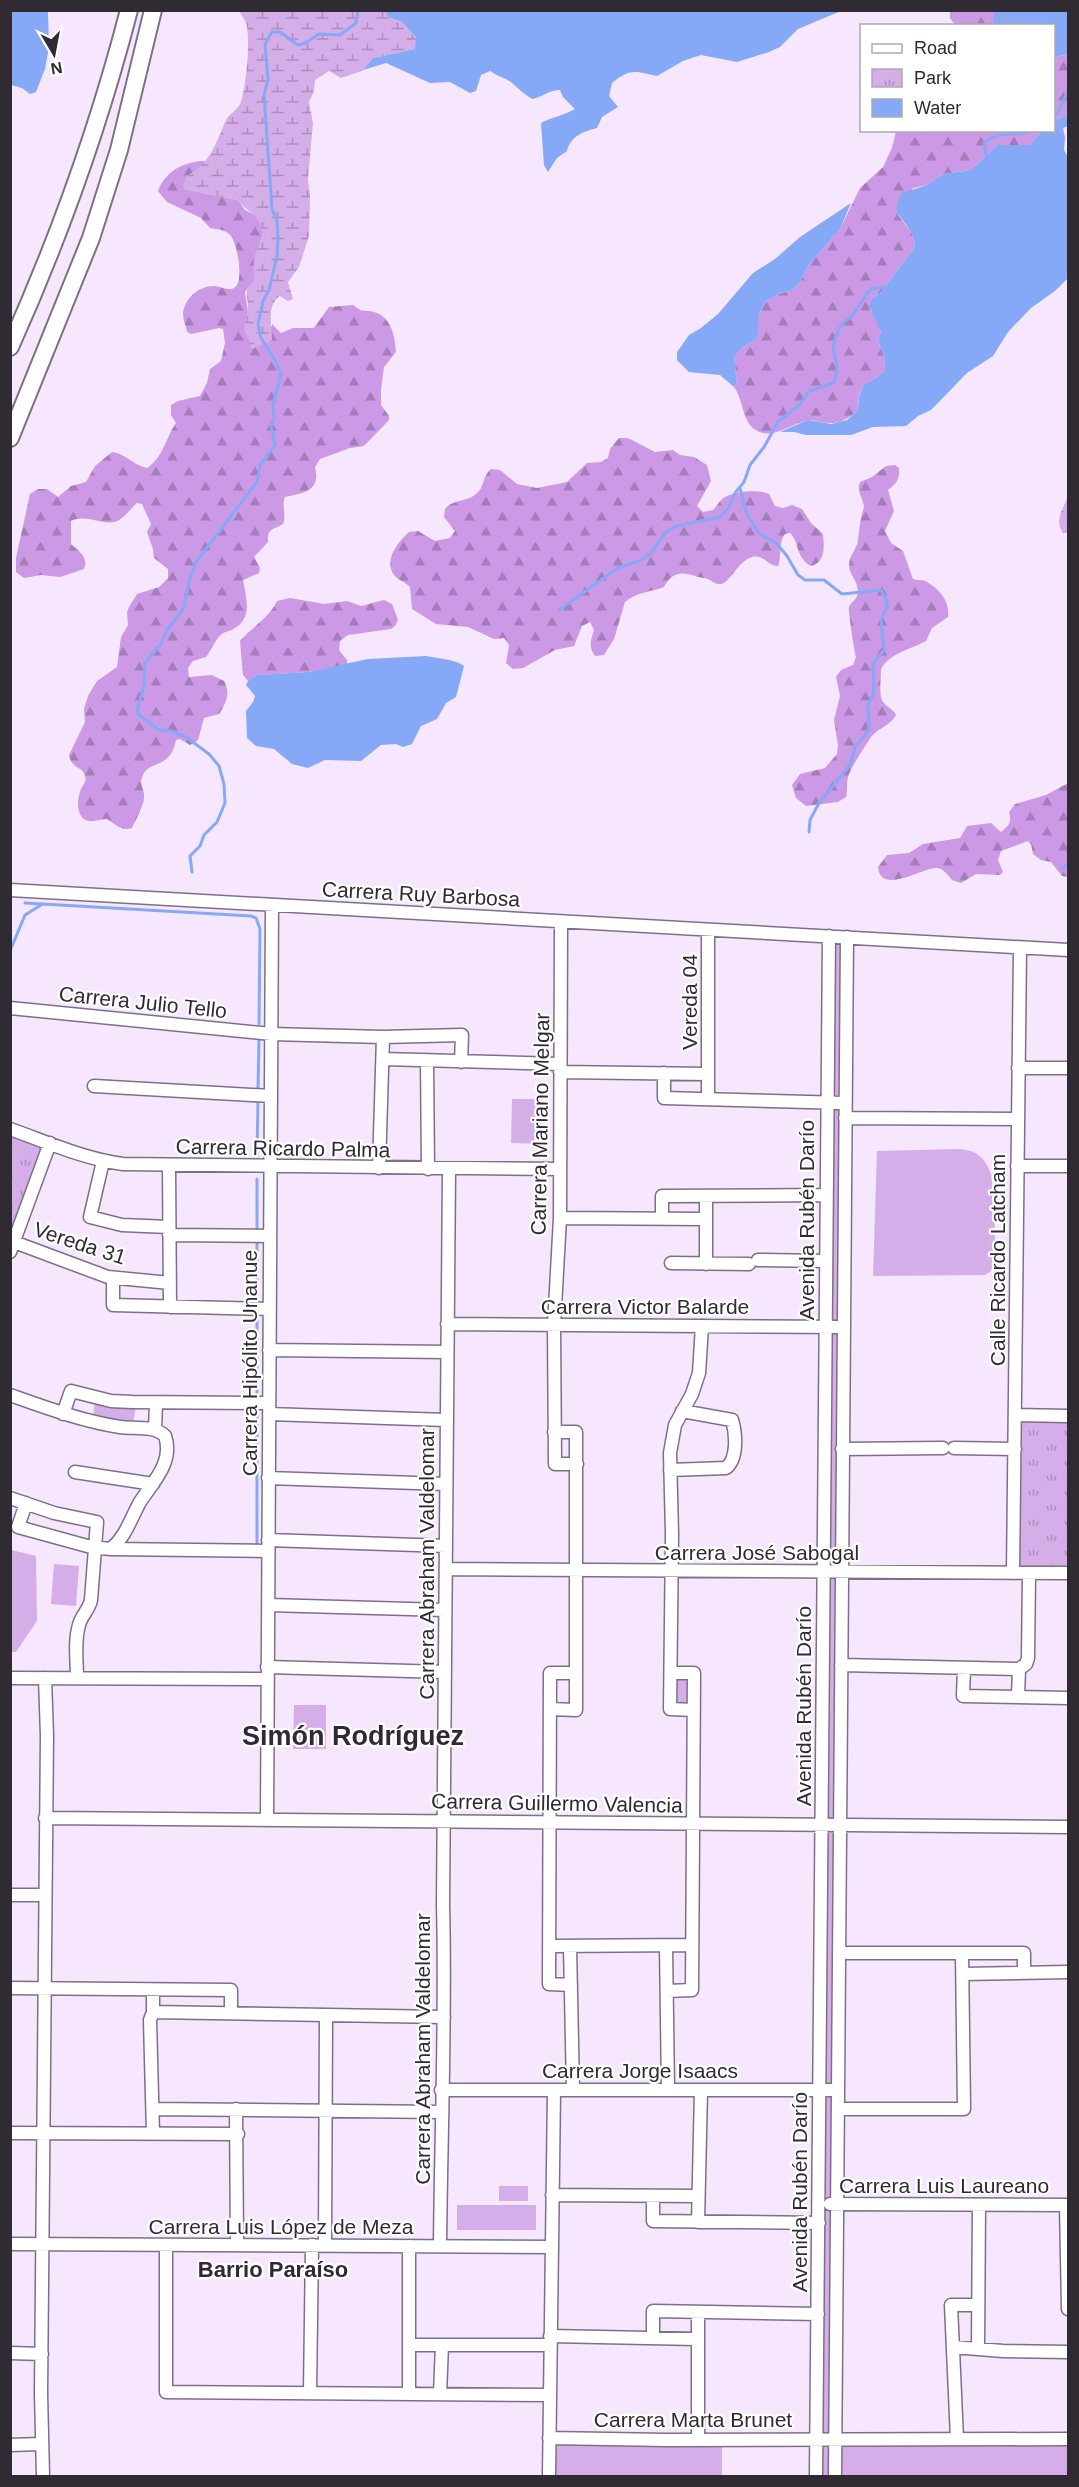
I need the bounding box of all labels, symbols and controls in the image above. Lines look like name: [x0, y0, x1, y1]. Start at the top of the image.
north arrow: [24, 24, 84, 84]
legend: [860, 24, 1055, 132]
text: Road: [914, 38, 957, 58]
text: N: [49, 59, 64, 78]
text: Park: [914, 68, 952, 88]
text: Water: [914, 98, 961, 118]
street label: Carrera Ruy Barbosa: [321, 877, 521, 911]
street label: Vereda 04: [678, 954, 701, 1050]
street label: Carrera Julio Tello: [58, 982, 228, 1022]
street label: Carrera Mariano Melgar: [527, 1012, 553, 1236]
street label: Avenida Rubén Darío: [795, 1120, 818, 1320]
street label: Carrera Ricardo Palma: [175, 1135, 391, 1161]
street label: Calle Ricardo Latcham: [986, 1154, 1009, 1366]
street label: Vereda 31: [31, 1217, 129, 1269]
street label: Carrera Hipólito Unanue: [238, 1250, 261, 1476]
street label: Carrera Victor Balarde: [541, 1295, 749, 1318]
street label: Carrera Abraham Valdelomar: [415, 1428, 438, 1700]
street label: Carrera José Sabogal: [655, 1541, 859, 1564]
street label: Avenida Rubén Darío: [792, 1606, 815, 1806]
district label: Simón Rodríguez: [242, 1721, 464, 1751]
street label: Carrera Guillermo Valencia: [431, 1789, 683, 1817]
street label: Carrera Abraham Valdelomar: [411, 1913, 434, 2185]
street label: Carrera Jorge Isaacs: [542, 2059, 738, 2082]
street label: Avenida Rubén Darío: [788, 2092, 811, 2292]
street label: Carrera Luis Laureano: [839, 2174, 1049, 2197]
street label: Carrera Luis López de Meza: [149, 2215, 414, 2238]
district label: Barrio Paraíso: [198, 2257, 348, 2282]
street label: Carrera Marta Brunet: [594, 2408, 792, 2431]

